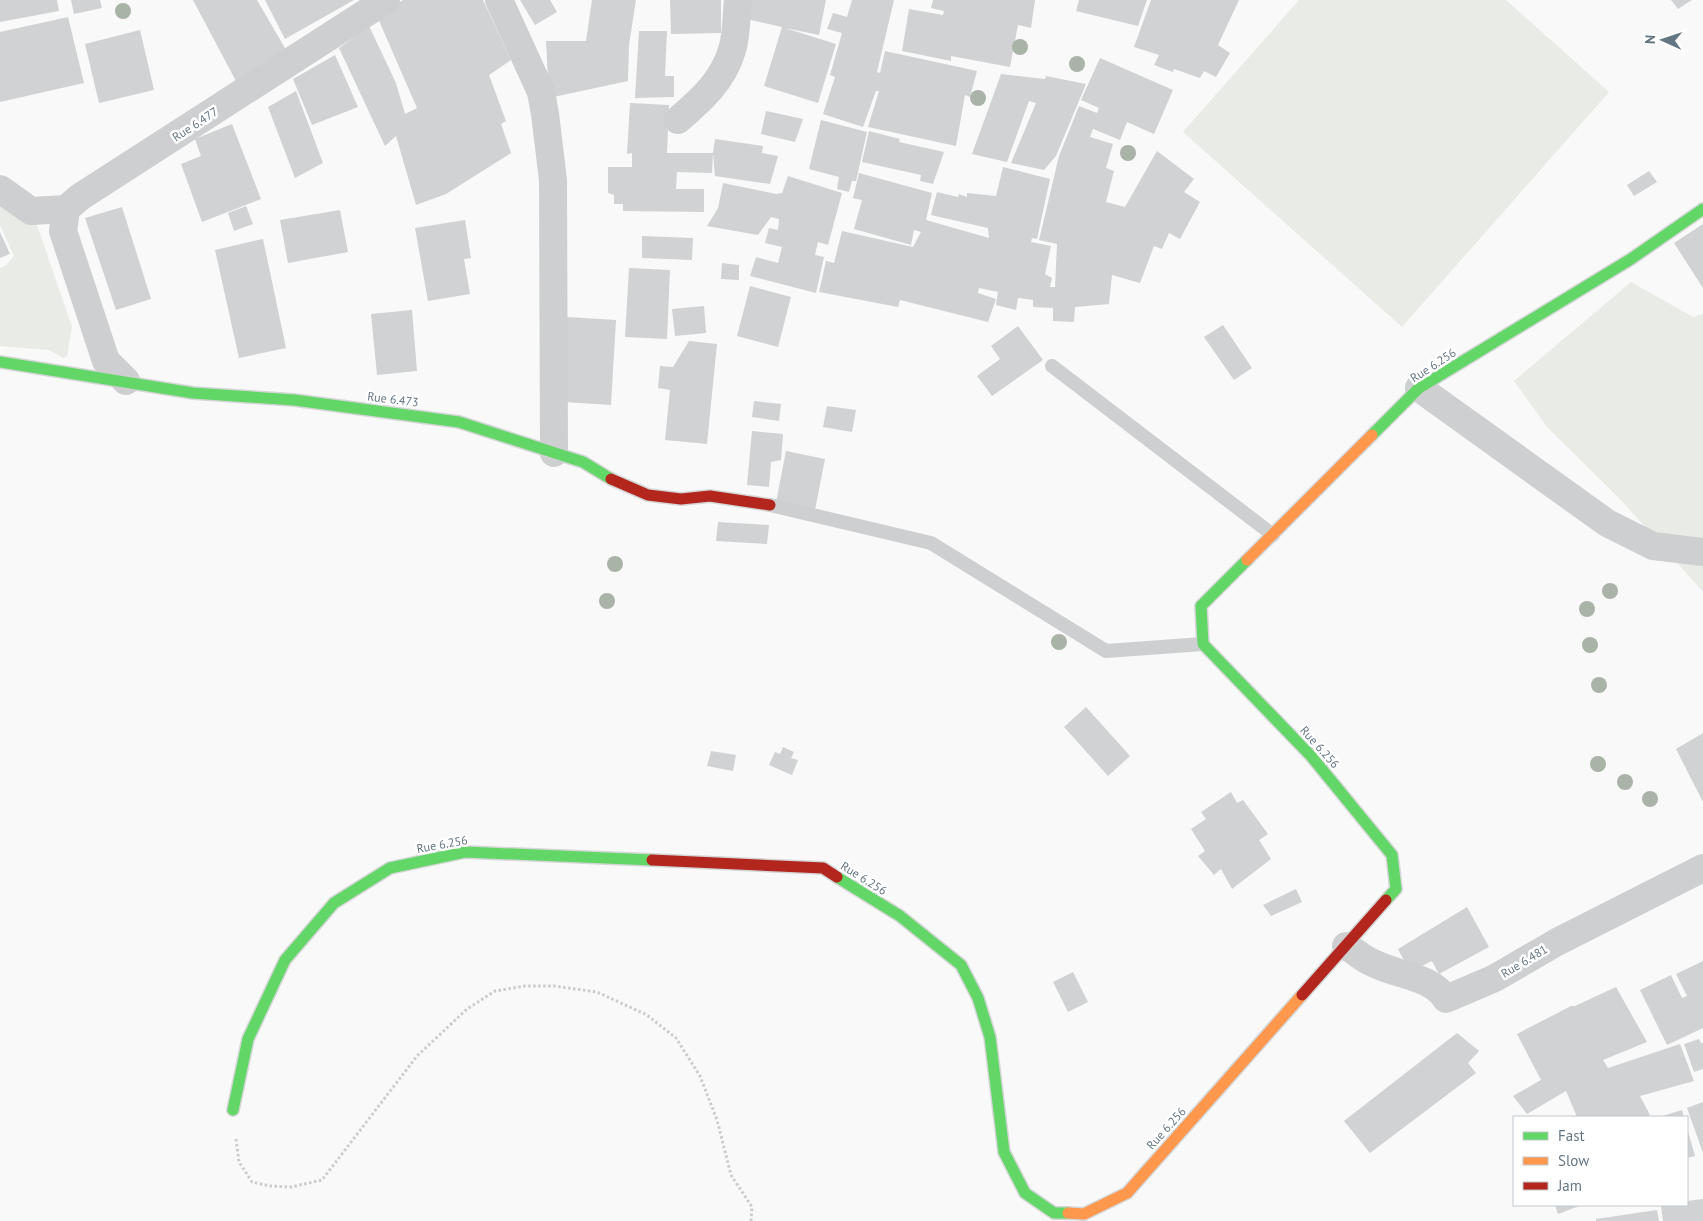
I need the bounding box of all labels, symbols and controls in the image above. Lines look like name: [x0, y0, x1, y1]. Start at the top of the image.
north arrow: [1638, 15, 1688, 65]
text: N: [1641, 34, 1659, 44]
street label: Rue 6.477: [169, 104, 221, 144]
street label: Rue 6.256: [1407, 345, 1459, 385]
street label: Rue 6.473: [367, 388, 419, 410]
street label: Rue 6.256: [1297, 723, 1343, 771]
street label: Rue 6.256: [415, 832, 469, 856]
street label: Rue 6.256: [838, 858, 890, 898]
street label: Rue 6.481: [1498, 941, 1550, 981]
street label: Rue 6.256: [1143, 1104, 1189, 1152]
legend: [1513, 1116, 1688, 1206]
text: Fast: [1558, 1126, 1585, 1145]
text: Slow: [1558, 1151, 1589, 1170]
text: Jam: [1557, 1176, 1582, 1195]

